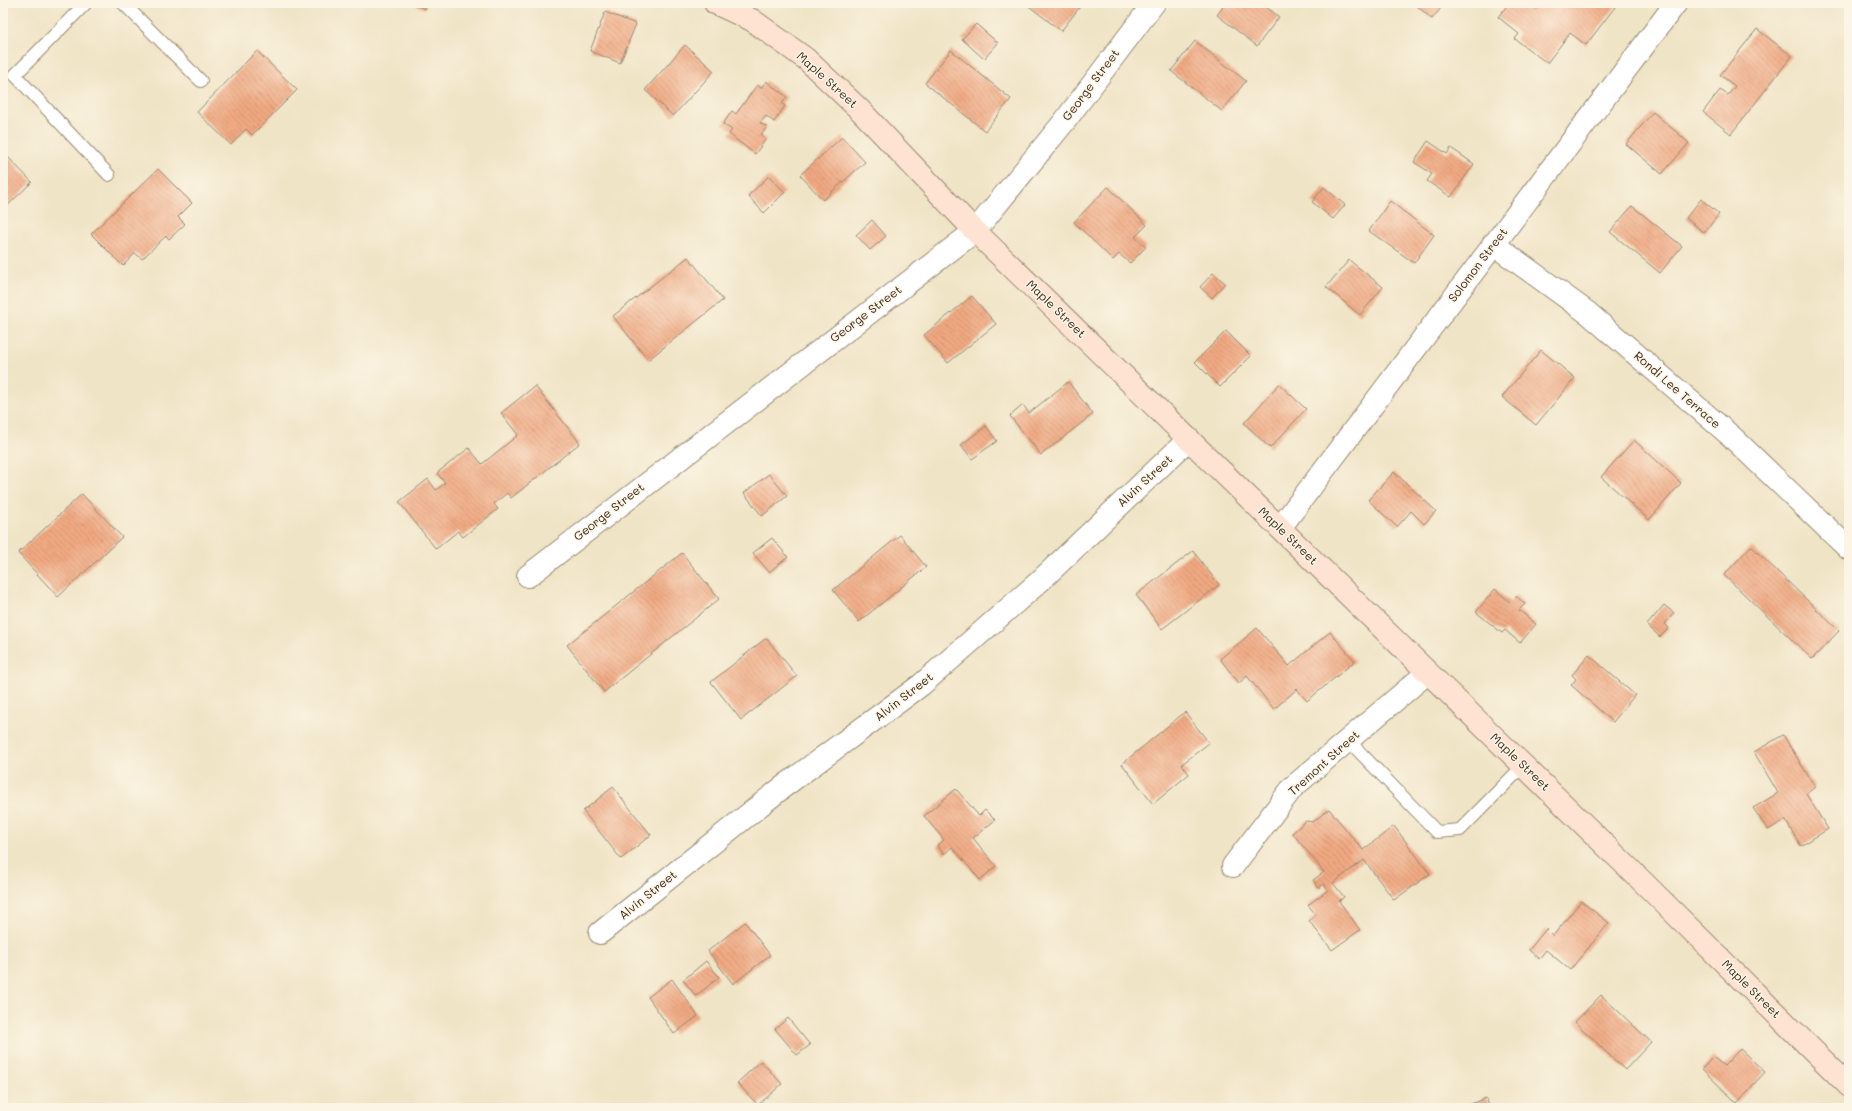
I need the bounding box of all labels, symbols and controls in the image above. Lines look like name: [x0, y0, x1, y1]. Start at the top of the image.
street label: George Street: [1058, 45, 1122, 124]
street label: Maple Street: [794, 48, 862, 111]
street label: Solomon Street: [1444, 224, 1510, 305]
street label: Maple Street: [1023, 276, 1090, 341]
street label: George Street: [826, 281, 905, 345]
street label: Rondi Lee Terrace: [1631, 347, 1724, 431]
street label: Alvin Street: [1113, 451, 1175, 510]
street label: George Street: [570, 478, 647, 544]
street label: Maple Street: [1255, 503, 1322, 568]
street label: Alvin Street: [871, 668, 936, 724]
street label: Tremont Street: [1284, 726, 1362, 799]
street label: Maple Street: [1487, 729, 1554, 794]
street label: Alvin Street: [615, 866, 680, 922]
street label: Maple Street: [1719, 955, 1785, 1021]

